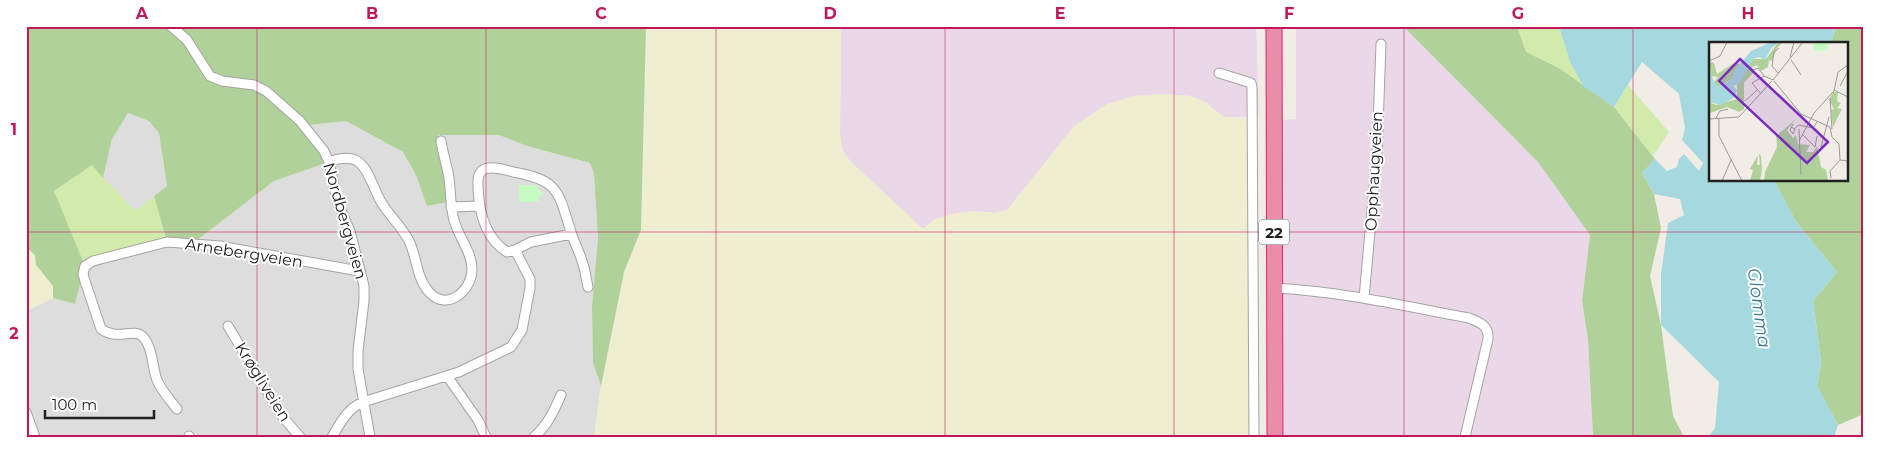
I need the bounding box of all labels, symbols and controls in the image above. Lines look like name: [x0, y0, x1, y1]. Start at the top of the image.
text: A: [135, 4, 149, 23]
text: B: [366, 4, 378, 23]
text: C: [595, 4, 607, 23]
text: D: [823, 4, 837, 23]
text: E: [1055, 4, 1065, 23]
text: F: [1284, 4, 1294, 23]
text: G: [1512, 4, 1524, 23]
text: H: [1742, 4, 1754, 23]
inset map: [1709, 42, 1848, 181]
street label: Opphaugveien: [1361, 111, 1387, 231]
text: 1: [11, 120, 17, 139]
street label: Nordbergveien: [319, 160, 371, 282]
road number: 22: [1259, 220, 1289, 244]
street label: Arnebergveien: [184, 234, 304, 272]
water label: Glomma: [1743, 267, 1775, 349]
text: 2: [9, 324, 19, 343]
street label: Krøgliveien: [231, 339, 295, 425]
scale bar: [45, 388, 154, 420]
text: 100 m: [52, 395, 97, 414]

